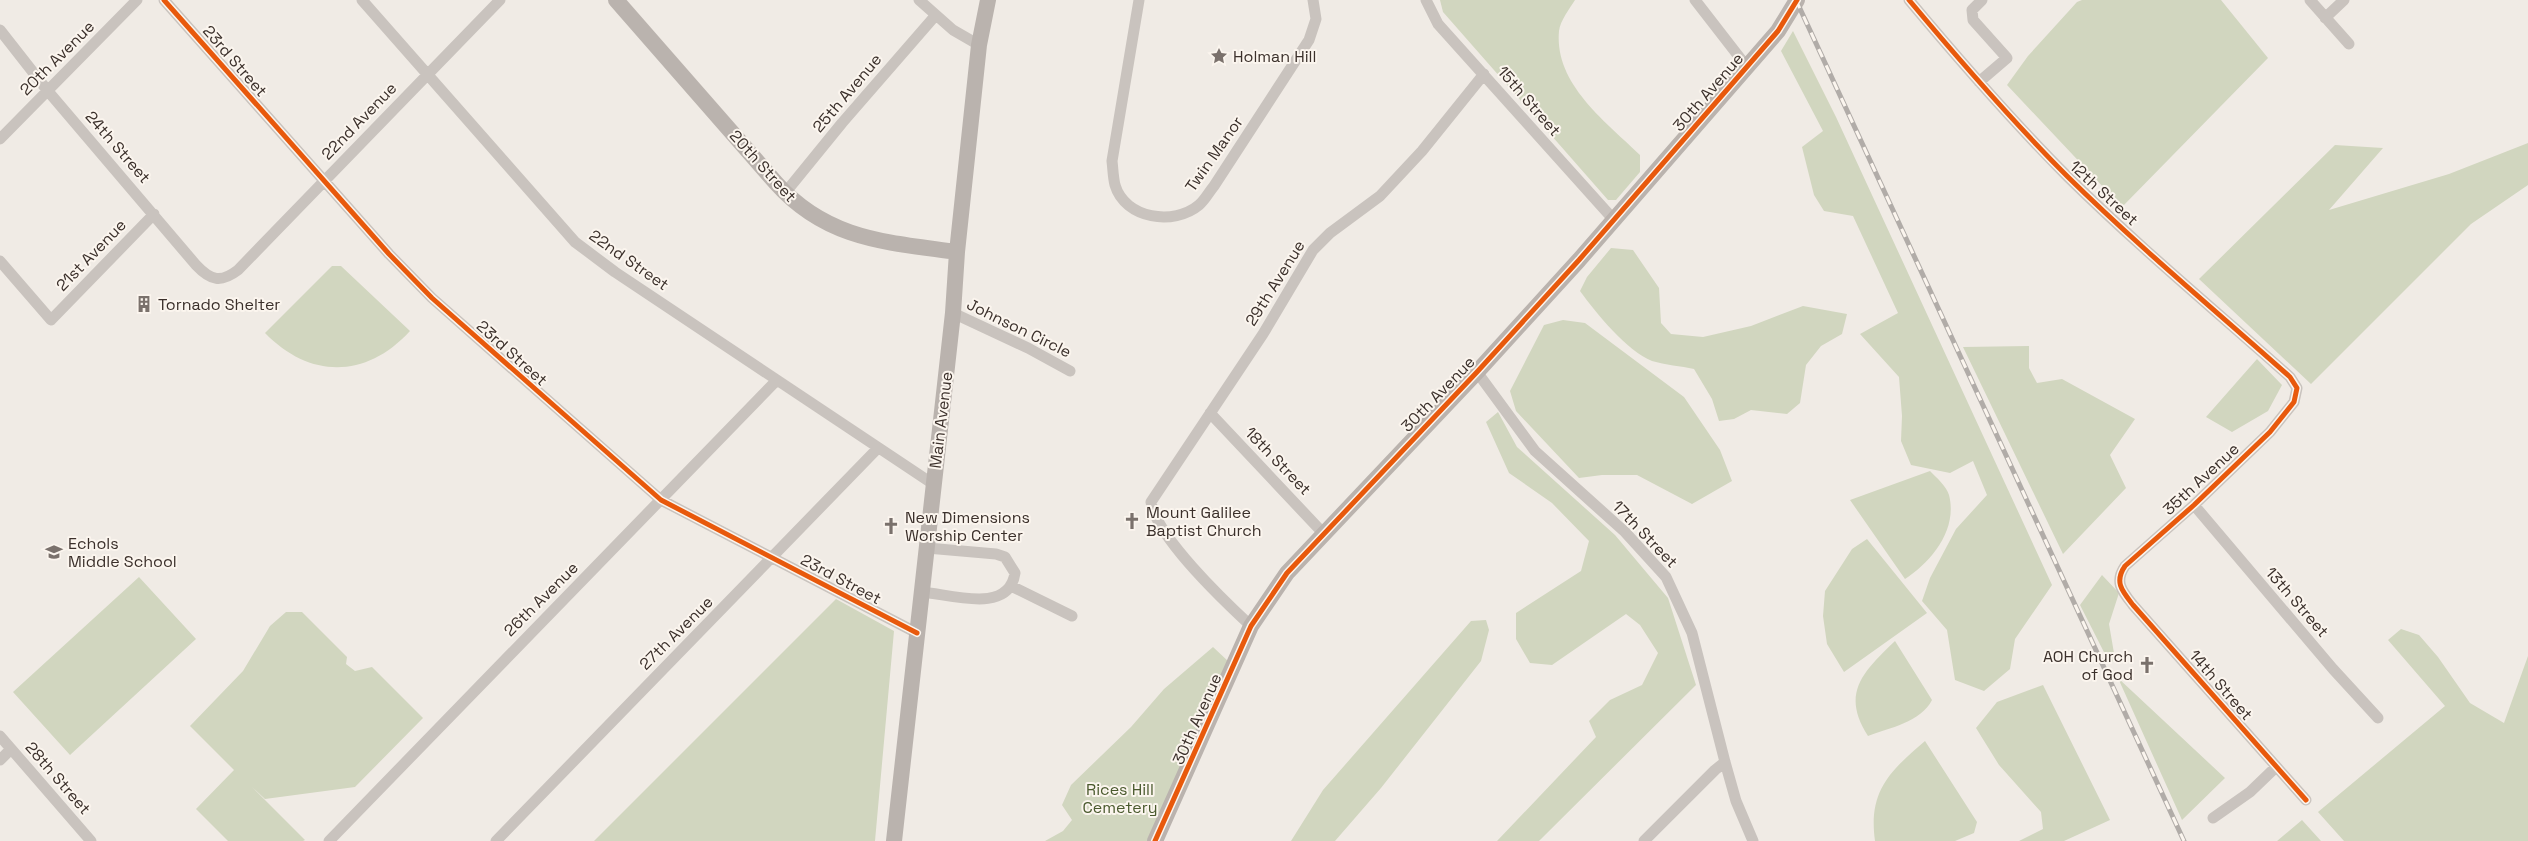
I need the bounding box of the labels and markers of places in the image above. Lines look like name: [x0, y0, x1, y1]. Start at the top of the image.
place icon: Holman Hill: [1209, 46, 1229, 66]
place label: Holman Hill: [1233, 46, 1316, 67]
building icon: Tornado Shelter: [134, 294, 154, 314]
place label: Tornado Shelter: [158, 294, 280, 315]
place label: Mount Galilee Baptist Church: [1146, 502, 1262, 541]
place label: New Dimensions Worship Center: [905, 507, 1030, 546]
church icon: Mount Galilee Baptist Church: [1122, 511, 1142, 531]
church icon: New Dimensions Worship Center: [881, 516, 901, 536]
place label: Echols Middle School: [68, 533, 177, 572]
school or university icon: Echols Middle School: [44, 542, 64, 562]
place label: AOH Church of God: [2043, 646, 2133, 685]
church icon: AOH Church of God: [2137, 655, 2157, 675]

